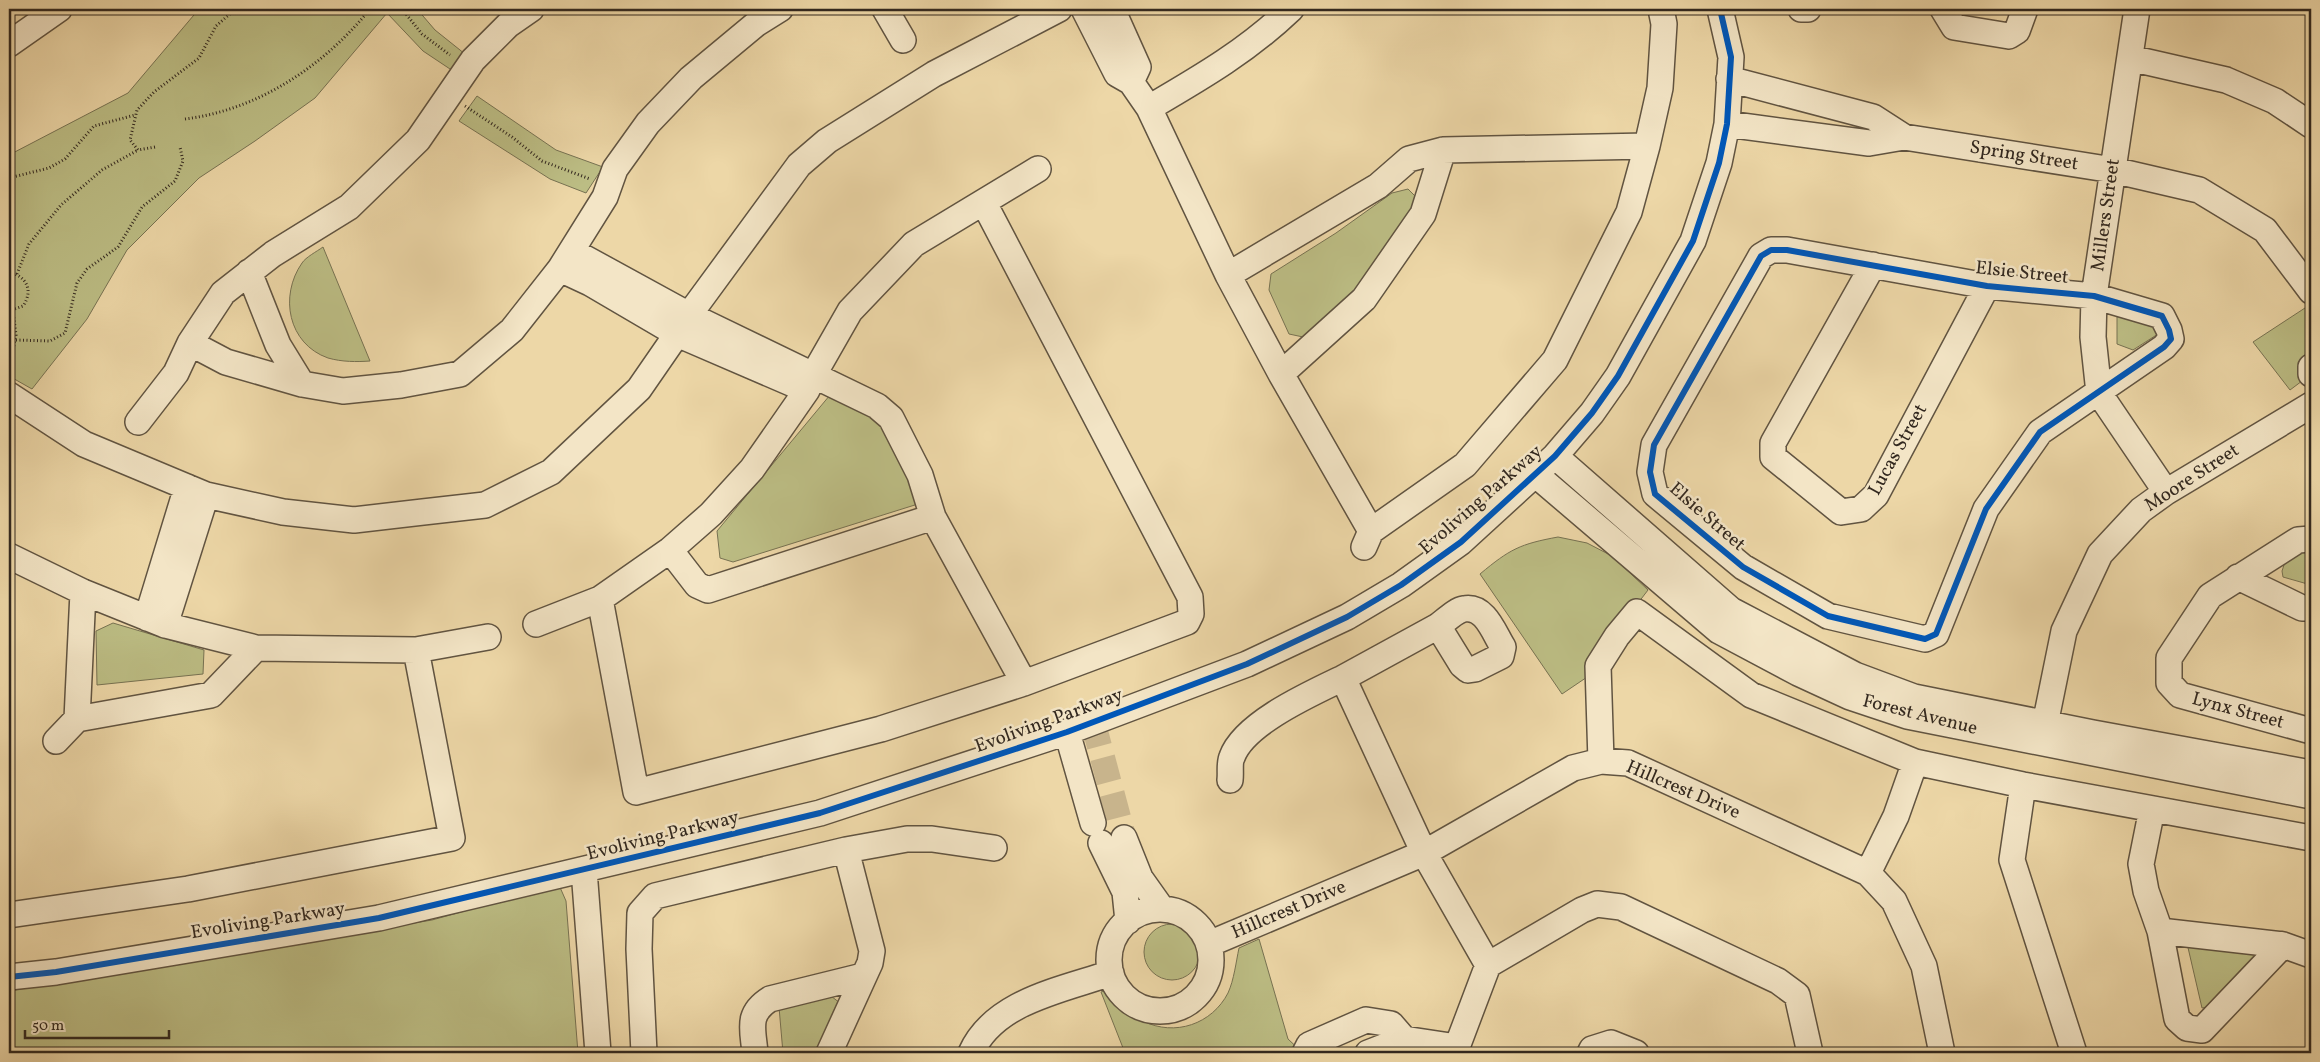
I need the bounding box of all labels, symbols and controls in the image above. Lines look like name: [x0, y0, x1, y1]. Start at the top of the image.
street label: Spring Street: [1968, 135, 2081, 177]
street label: Millers Street: [2085, 157, 2127, 273]
street label: Elsie Street: [1974, 255, 2070, 291]
street label: Lucas Street: [1862, 399, 1934, 500]
street label: Moore Street: [2140, 437, 2245, 518]
street label: Evoliving Parkway: [1414, 439, 1548, 561]
street label: Elsie Street: [1663, 476, 1751, 558]
street label: Evoliving Parkway: [971, 682, 1127, 760]
street label: Lynx Street: [2189, 686, 2287, 736]
street label: Forest Avenue: [1860, 688, 1980, 742]
street label: Hillcrest Drive: [1622, 754, 1744, 826]
street label: Evoliving Parkway: [584, 805, 742, 867]
street label: Hillcrest Drive: [1228, 874, 1350, 946]
street label: Evoliving Parkway: [189, 896, 347, 946]
scale bar: [25, 1007, 169, 1039]
text: 50 m: [32, 1016, 64, 1037]

